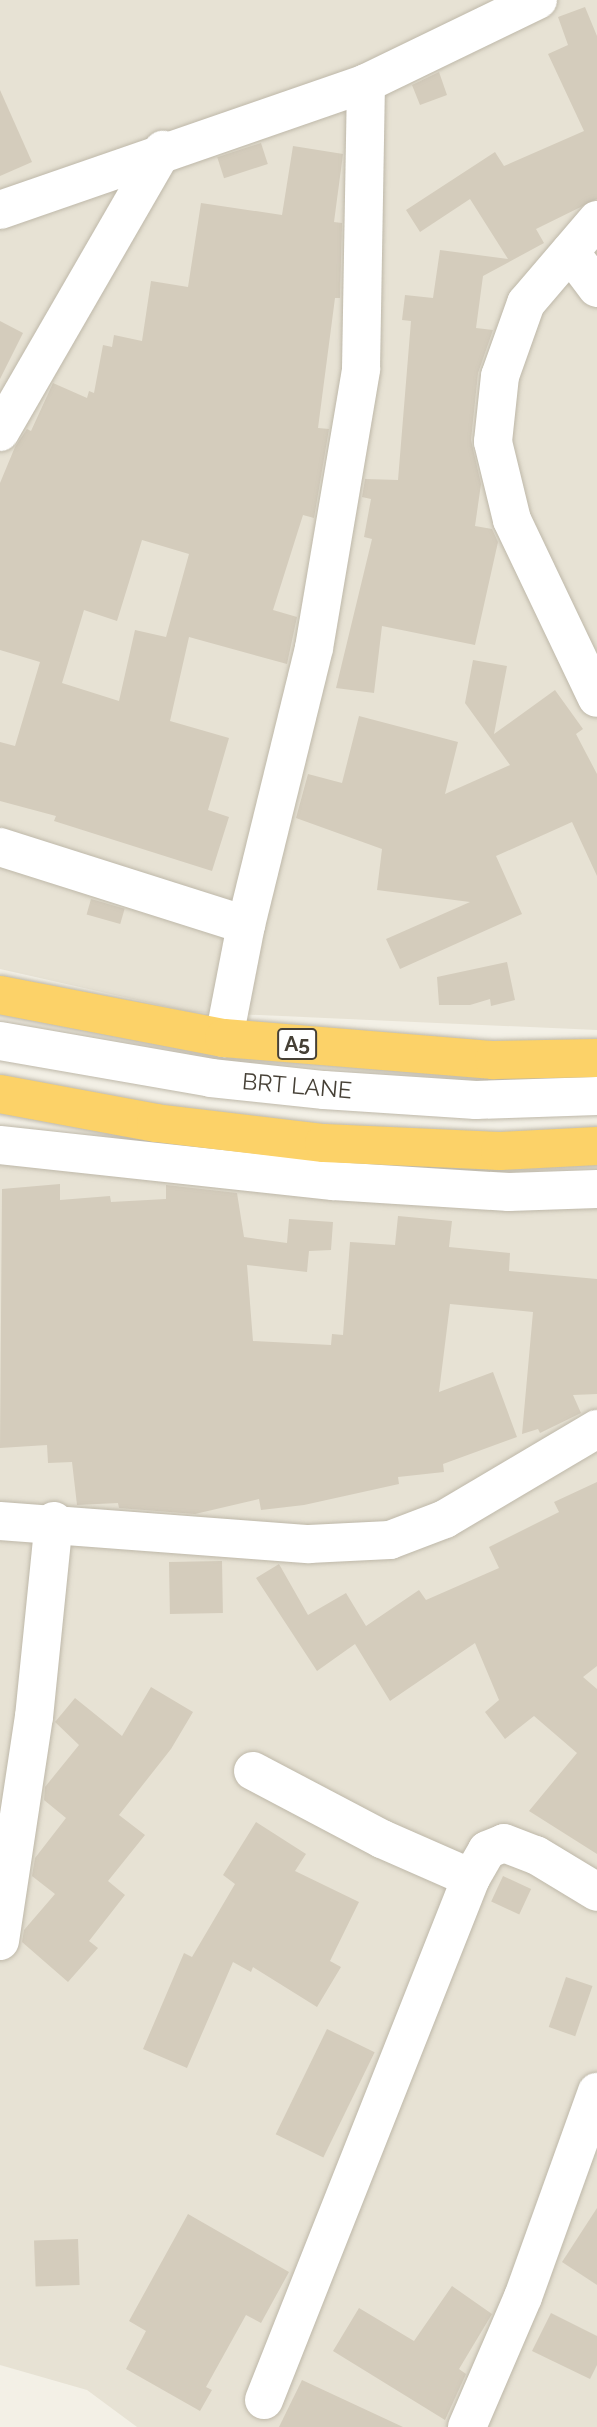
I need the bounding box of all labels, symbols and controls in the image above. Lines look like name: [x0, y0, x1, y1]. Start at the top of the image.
road number: A5: [276, 1026, 318, 1062]
street label: BRT LANE: [241, 1067, 353, 1105]

